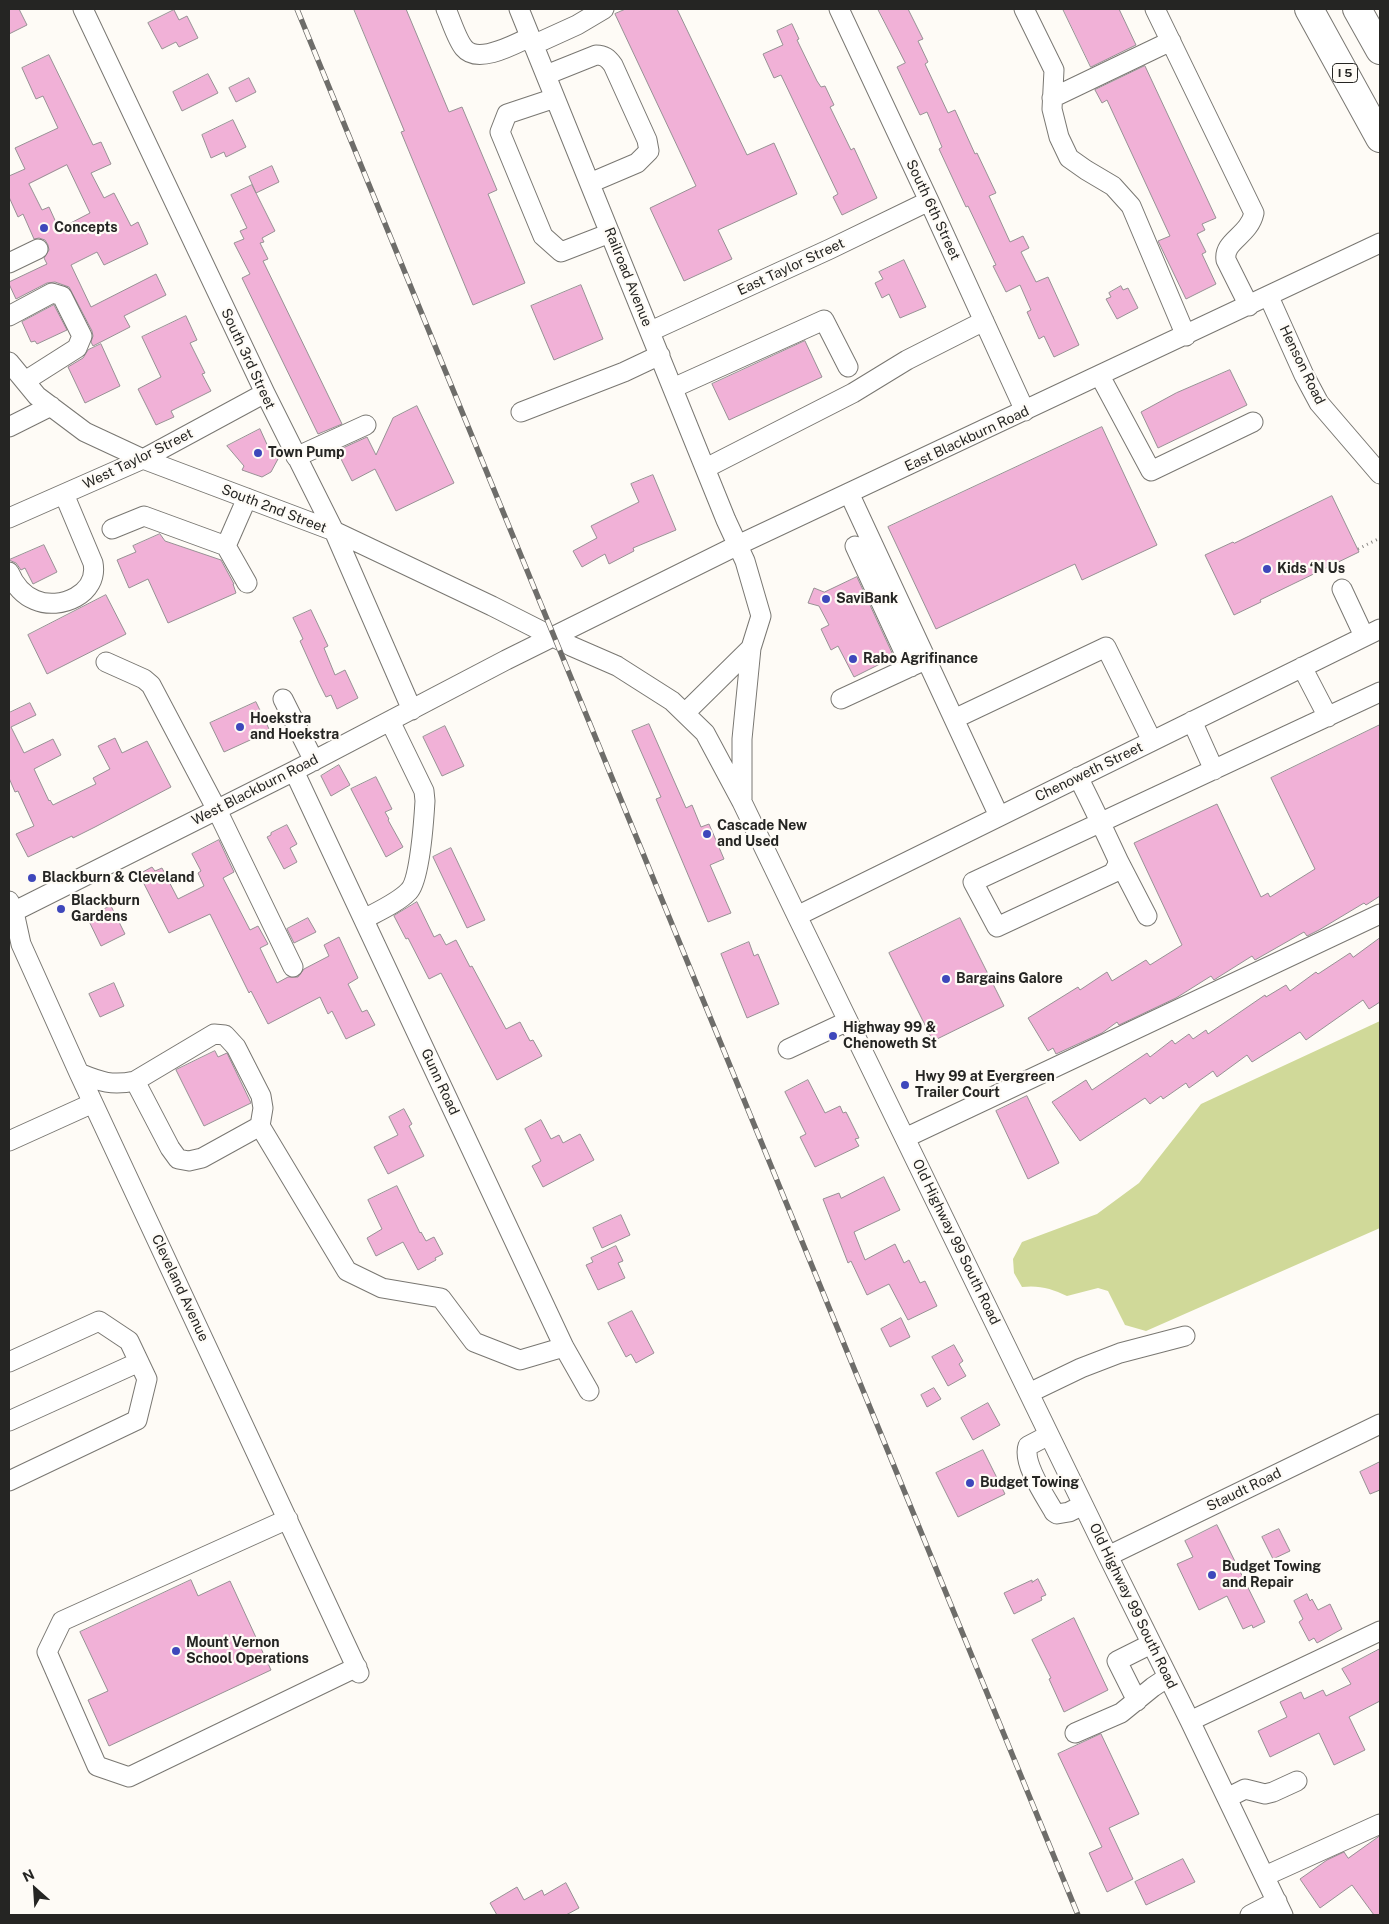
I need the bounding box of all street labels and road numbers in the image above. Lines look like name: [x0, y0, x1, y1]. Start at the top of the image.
road number: I 5: [1332, 64, 1358, 82]
street label: South 6th Street: [902, 157, 964, 263]
street label: Railroad Avenue: [600, 225, 656, 329]
street label: East Taylor Street: [735, 235, 847, 299]
street label: South 3rd Street: [217, 306, 279, 412]
street label: Henson Road: [1276, 323, 1328, 407]
street label: East Blackburn Road: [902, 403, 1032, 475]
street label: West Taylor Street: [80, 425, 196, 493]
street label: South 2nd Street: [219, 481, 329, 537]
street label: Chenoweth Street: [1032, 739, 1146, 805]
street label: West Blackburn Road: [189, 751, 321, 829]
street label: Gunn Road: [417, 1046, 463, 1118]
street label: Old Highway 99 South Road: [909, 1157, 1003, 1327]
street label: Cleveland Avenue: [148, 1232, 212, 1344]
street label: Staudt Road: [1204, 1465, 1284, 1515]
street label: Old Highway 99 South Road: [1086, 1521, 1180, 1691]

